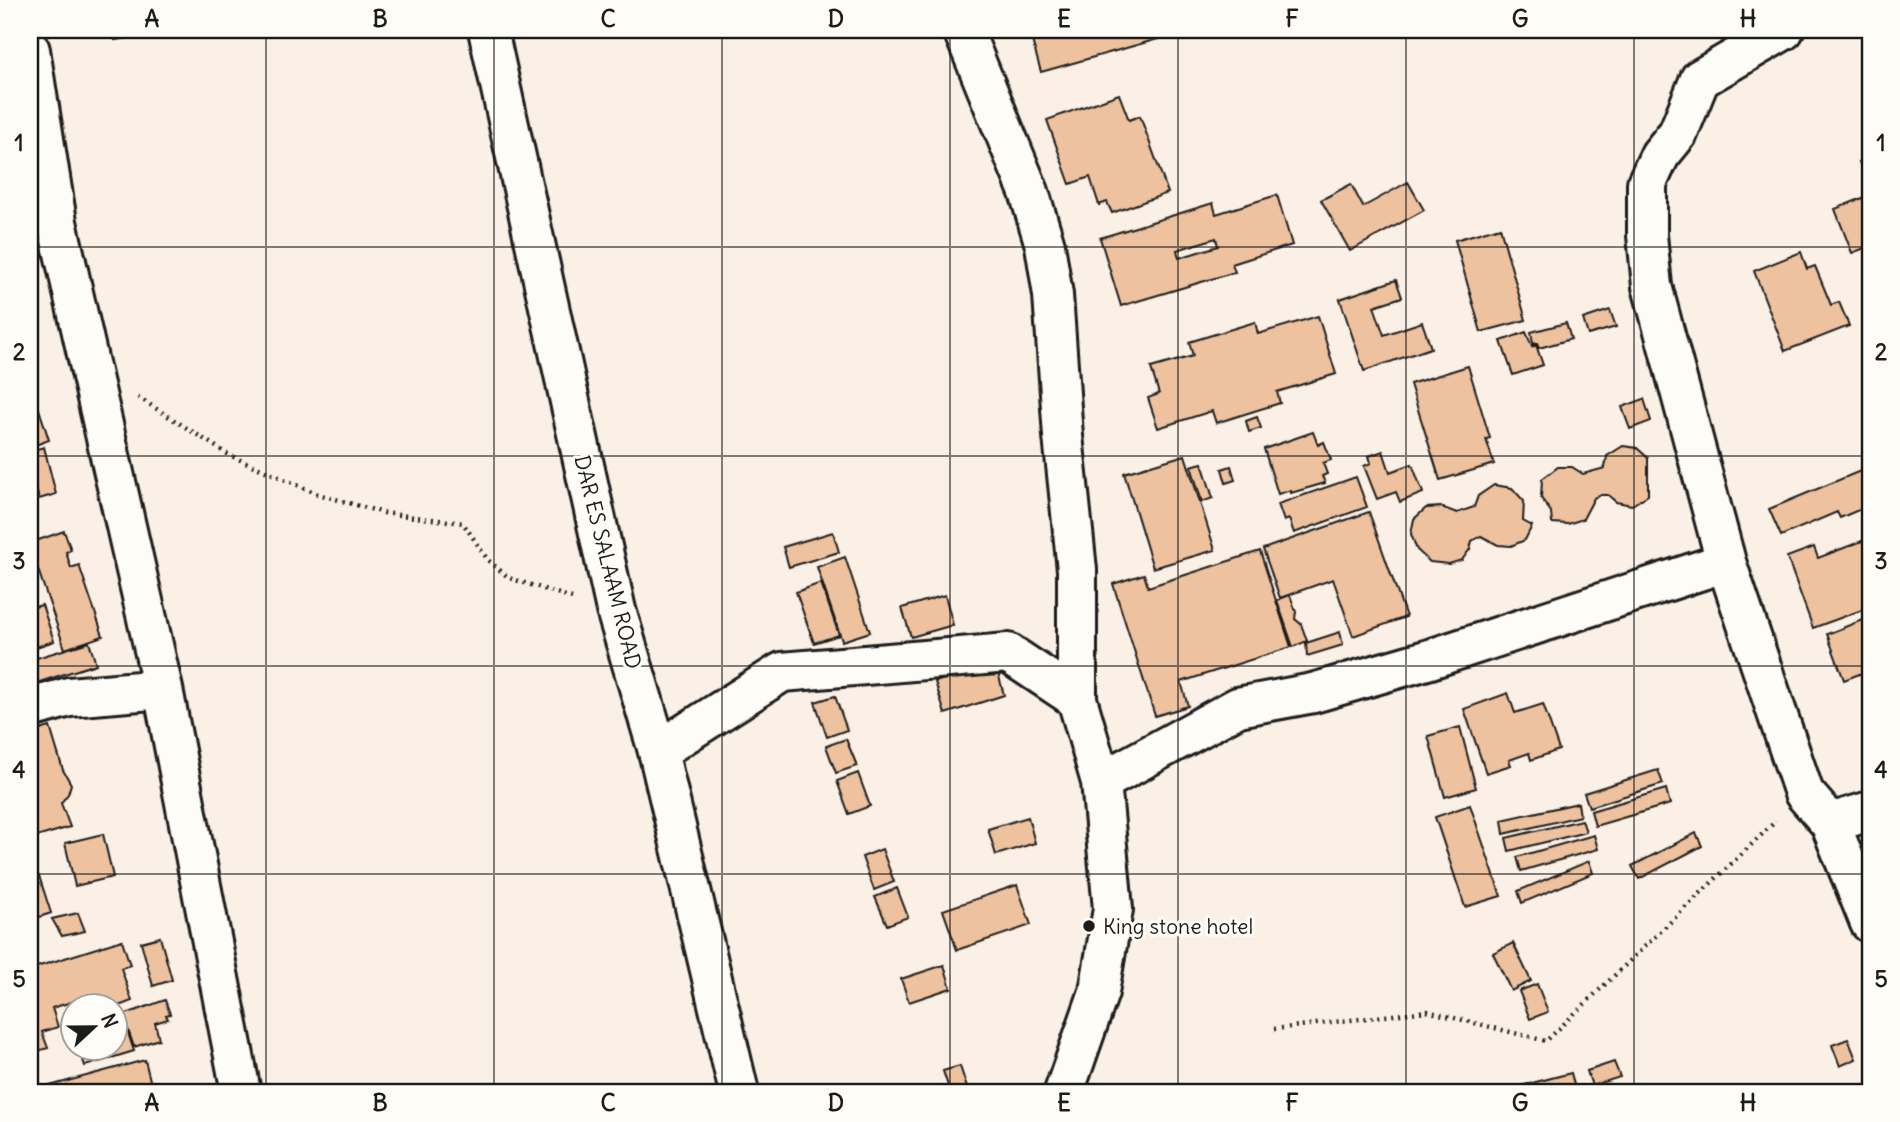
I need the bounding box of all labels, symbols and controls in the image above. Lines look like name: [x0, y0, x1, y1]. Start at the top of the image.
text: A: [145, 4, 160, 33]
text: B: [372, 4, 388, 33]
text: C: [600, 4, 616, 33]
text: D: [828, 4, 844, 33]
text: E: [1057, 4, 1071, 33]
text: F: [1285, 4, 1299, 33]
text: G: [1512, 4, 1528, 33]
text: H: [1740, 4, 1756, 33]
text: 1: [14, 128, 24, 157]
text: 1: [1876, 128, 1886, 157]
text: 2: [13, 337, 26, 366]
text: 2: [1875, 337, 1888, 366]
street label: DAR ES SALAAM ROAD: [568, 452, 648, 672]
text: 3: [12, 546, 26, 575]
text: 3: [1874, 546, 1888, 575]
text: 4: [12, 755, 26, 784]
text: 4: [1874, 755, 1888, 784]
place label: King stone hotel: [1103, 913, 1253, 940]
marker: King stone hotel: [1081, 918, 1097, 934]
text: 5: [12, 964, 26, 993]
text: 5: [1874, 964, 1888, 993]
north arrow: [60, 992, 130, 1062]
text: N: [96, 1010, 123, 1031]
text: A: [145, 1088, 160, 1117]
text: B: [372, 1088, 388, 1117]
text: C: [600, 1088, 616, 1117]
text: D: [828, 1088, 844, 1117]
text: E: [1057, 1088, 1071, 1117]
text: F: [1285, 1088, 1299, 1117]
text: G: [1512, 1088, 1528, 1117]
text: H: [1740, 1088, 1756, 1117]

